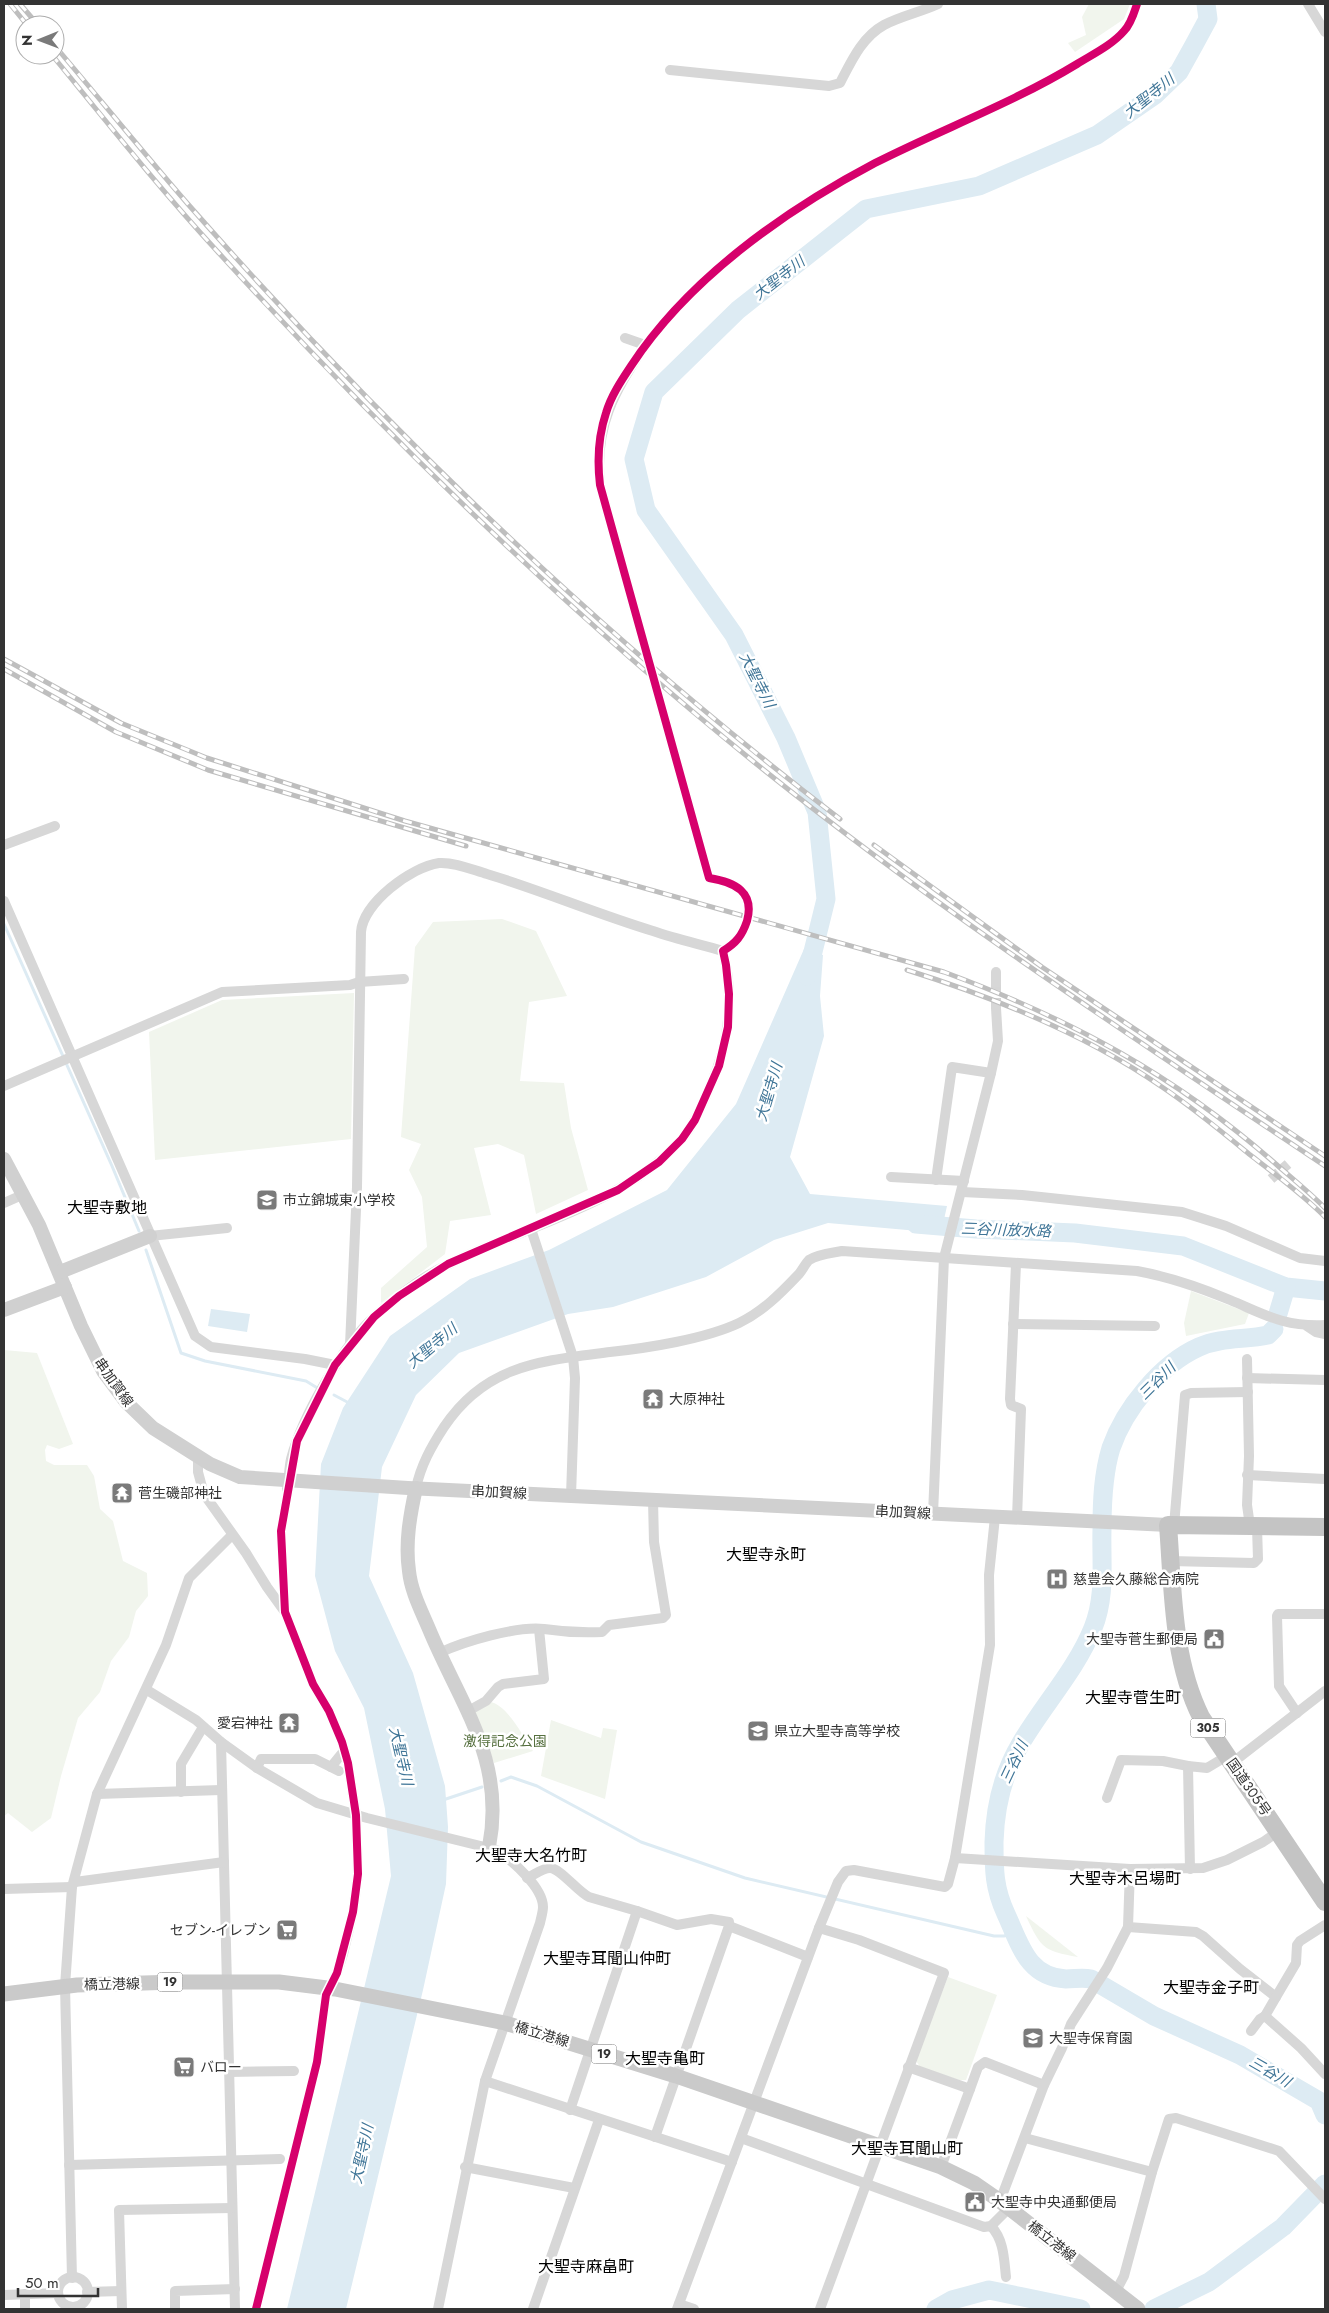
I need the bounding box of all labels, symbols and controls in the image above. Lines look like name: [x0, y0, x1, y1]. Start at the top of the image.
north arrow: [15, 15, 65, 65]
text: N: [17, 34, 37, 46]
water label: 大聖寺川: [1119, 67, 1181, 123]
water label: 大聖寺川: [749, 250, 811, 305]
water label: 大聖寺川: [734, 648, 781, 713]
water label: 大聖寺川: [750, 1058, 788, 1124]
school or university icon: 市立錦城東小学校: [255, 1188, 279, 1212]
place label: 市立錦城東小学校: [283, 1190, 395, 1210]
district label: 大聖寺敷地: [67, 1196, 147, 1219]
water label: 三谷川放水路: [961, 1217, 1053, 1243]
water label: 大聖寺川: [402, 1317, 464, 1374]
street label: 串加賀線: [90, 1353, 138, 1411]
water label: 三谷川: [1133, 1356, 1182, 1405]
temple icon: 大原神社: [641, 1387, 665, 1411]
place label: 大原神社: [669, 1389, 725, 1409]
temple icon: 菅生磯部神社: [110, 1481, 134, 1505]
street label: 串加賀線: [471, 1481, 527, 1503]
place label: 菅生磯部神社: [138, 1483, 222, 1503]
street label: 串加賀線: [875, 1501, 931, 1523]
district label: 大聖寺永町: [726, 1543, 806, 1566]
hospital icon: 慈豊会久藤総合病院: [1045, 1567, 1069, 1591]
place label: 慈豊会久藤総合病院: [1073, 1569, 1199, 1589]
public building icon: 大聖寺菅生郵便局: [1202, 1627, 1226, 1651]
place label: 大聖寺菅生郵便局: [1086, 1629, 1198, 1649]
district label: 大聖寺菅生町: [1085, 1686, 1181, 1709]
temple icon: 愛宕神社: [277, 1711, 301, 1735]
place label: 愛宕神社: [217, 1713, 273, 1733]
school or university icon: 県立大聖寺高等学校: [746, 1719, 770, 1743]
road number: 305: [1190, 1719, 1226, 1738]
place label: 県立大聖寺高等学校: [774, 1721, 900, 1741]
water label: 大聖寺川: [384, 1724, 419, 1790]
park label: 激得記念公園: [463, 1731, 547, 1751]
water label: 三谷川: [995, 1735, 1034, 1787]
street label: 国道305号: [1222, 1754, 1276, 1820]
district label: 大聖寺大名竹町: [475, 1844, 587, 1867]
district label: 大聖寺木呂場町: [1069, 1867, 1181, 1890]
supermarket icon: セブン-イレブン: [275, 1918, 299, 1942]
place label: セブン-イレブン: [170, 1920, 271, 1940]
district label: 大聖寺耳聞山仲町: [543, 1947, 671, 1970]
road number: 19: [158, 1972, 182, 1991]
street label: 橋立港線: [84, 1974, 140, 1994]
district label: 大聖寺金子町: [1163, 1976, 1259, 1999]
street label: 橋立港線: [512, 2016, 572, 2052]
school or university icon: 大聖寺保育園: [1021, 2026, 1045, 2050]
place label: 大聖寺保育園: [1049, 2028, 1133, 2048]
road number: 19: [592, 2045, 616, 2064]
district label: 大聖寺亀町: [625, 2047, 705, 2070]
water label: 三谷川: [1245, 2051, 1297, 2094]
supermarket icon: バロー: [172, 2055, 196, 2079]
place label: バロー: [200, 2057, 242, 2077]
water label: 大聖寺川: [345, 2120, 379, 2186]
district label: 大聖寺耳聞山町: [851, 2137, 963, 2160]
public building icon: 大聖寺中央通郵便局: [963, 2190, 987, 2214]
place label: 大聖寺中央通郵便局: [991, 2192, 1117, 2212]
street label: 橋立港線: [1024, 2216, 1080, 2266]
district label: 大聖寺麻畠町: [538, 2255, 634, 2278]
scale bar: [18, 2266, 98, 2298]
text: 50 m: [25, 2272, 59, 2294]

